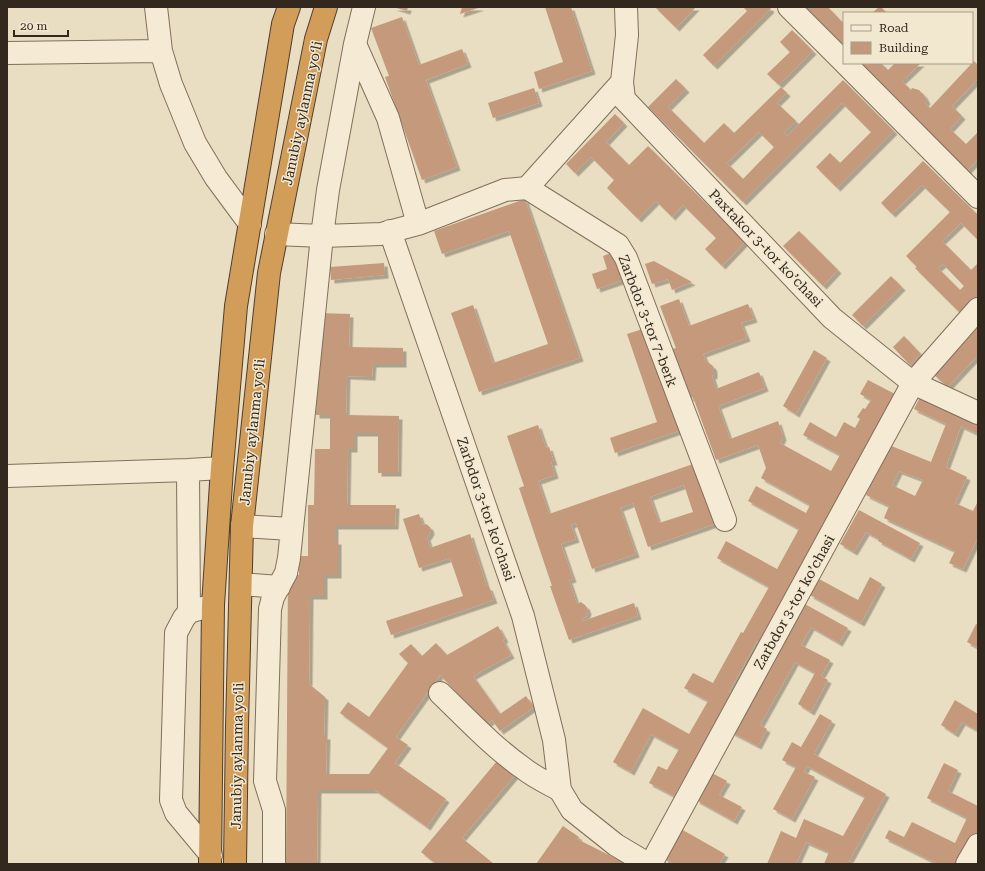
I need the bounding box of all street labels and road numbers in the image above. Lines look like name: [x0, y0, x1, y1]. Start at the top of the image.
street label: Janubiy aylanma yoʻli: [279, 39, 325, 187]
street label: Paxtakor 3-tor koʼchasi: [706, 186, 827, 310]
street label: Zarbdor 3-tor 7-berk: [615, 253, 681, 390]
street label: Janubiy aylanma yoʻli: [236, 357, 268, 506]
street label: Zarbdor 3-tor koʼchasi: [454, 435, 518, 583]
street label: Zarbdor 3-tor koʼchasi: [750, 532, 838, 672]
street label: Janubiy aylanma yoʻli: [228, 682, 246, 830]

